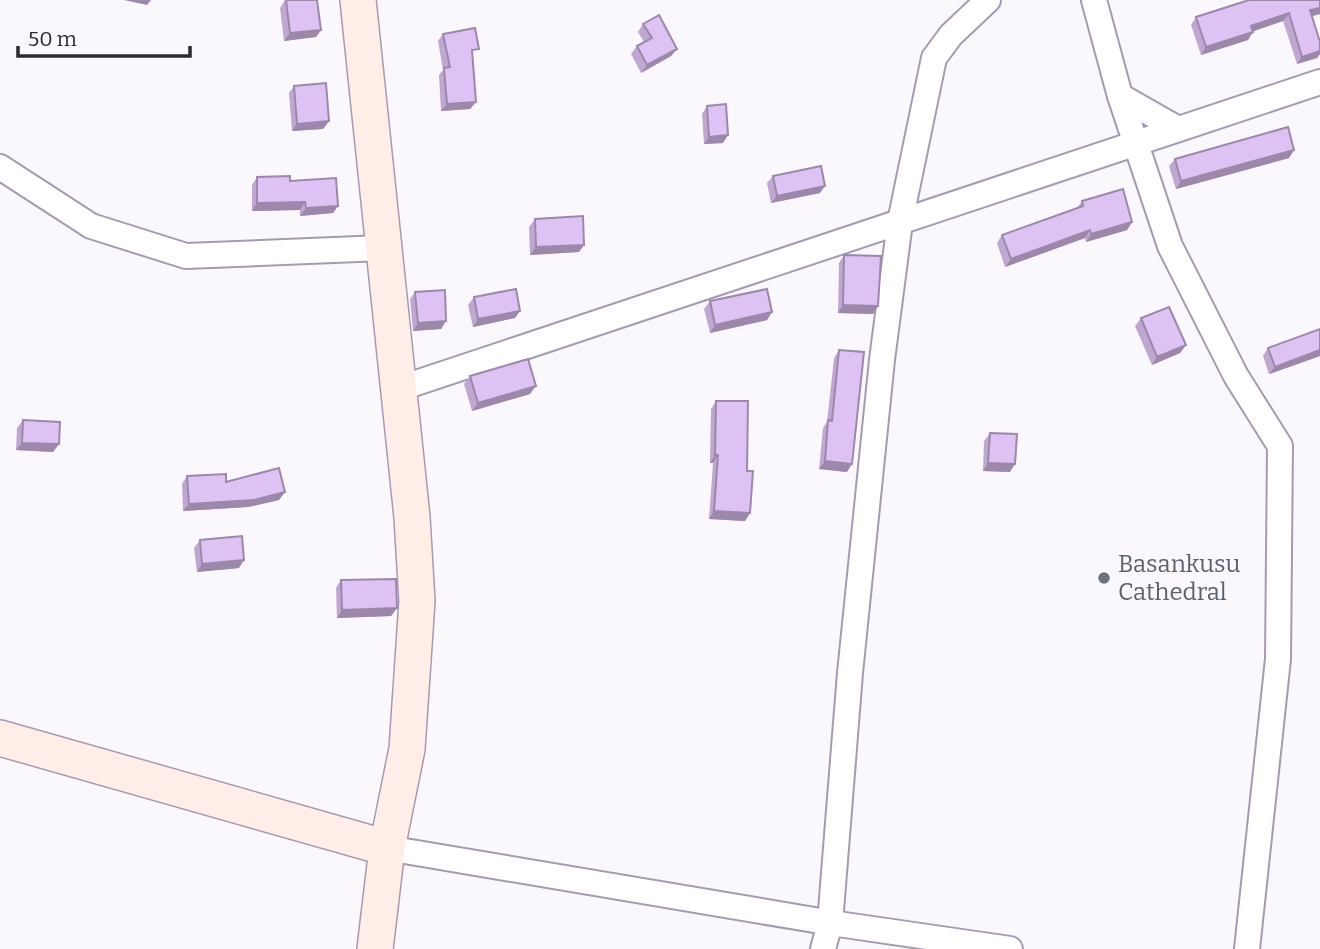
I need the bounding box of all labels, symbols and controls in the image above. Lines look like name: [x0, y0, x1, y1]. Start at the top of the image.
scale bar: [18, 14, 189, 58]
text: 50 m: [28, 26, 77, 52]
place label: Basankusu Cathedral: [1118, 550, 1240, 606]
marker: Basankusu Cathedral: [1096, 570, 1112, 586]

